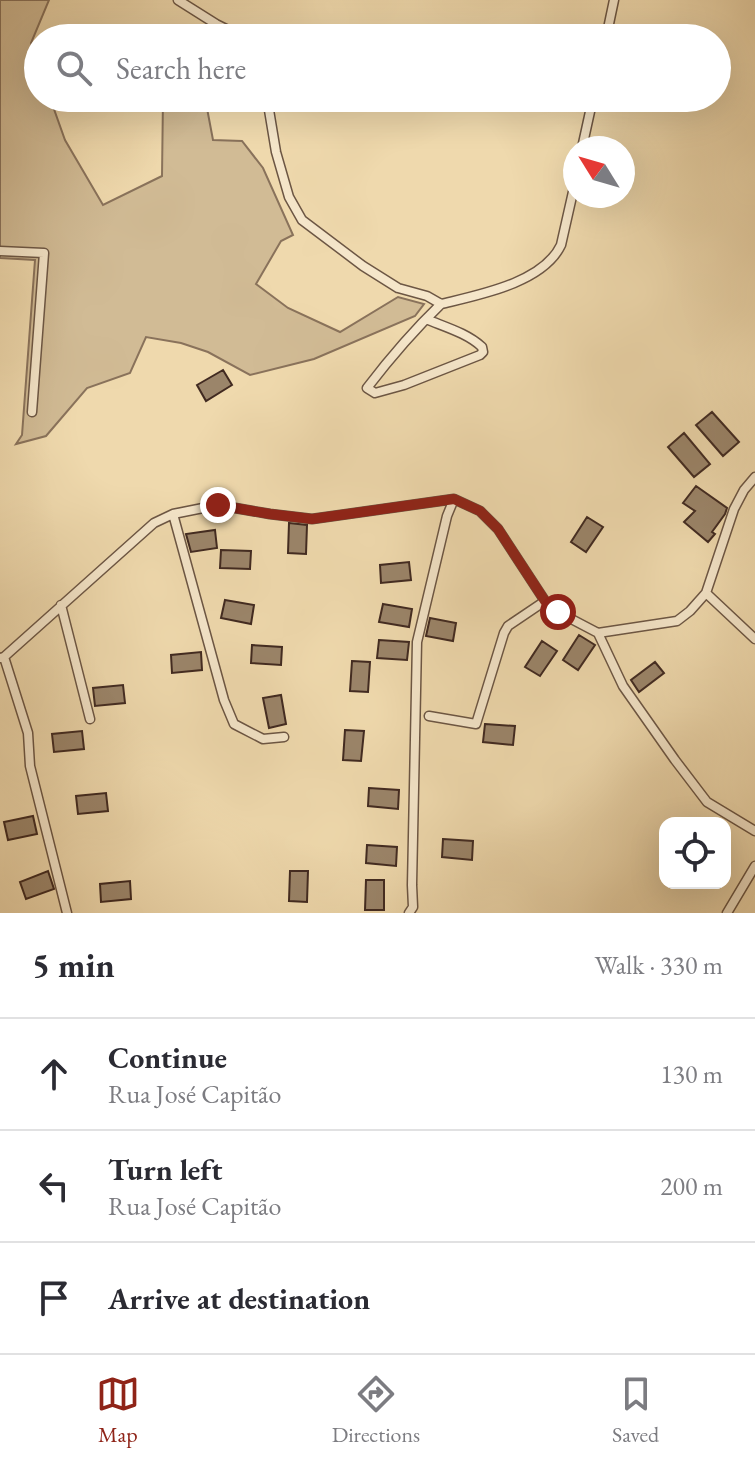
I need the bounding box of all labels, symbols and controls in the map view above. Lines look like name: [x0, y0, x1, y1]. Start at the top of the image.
search box: [24, 24, 731, 112]
icon: search: [52, 46, 96, 90]
text: Search here: [116, 49, 246, 88]
north arrow: [563, 136, 635, 208]
route end: [200, 487, 236, 523]
route start: [540, 594, 576, 630]
map controls: [659, 817, 731, 889]
button: locate: [659, 817, 731, 889]
text: 5 min: [32, 943, 115, 987]
text: Walk · 330 m: [595, 948, 723, 982]
text: Continue: [108, 1038, 227, 1077]
icon: ahead: [32, 1052, 76, 1096]
text: 130 m: [660, 1057, 723, 1091]
text: Rua José Capitão: [108, 1077, 281, 1111]
text: Turn left: [108, 1150, 222, 1189]
icon: left: [32, 1164, 76, 1208]
text: 200 m: [660, 1169, 723, 1203]
text: Rua José Capitão: [108, 1189, 281, 1223]
icon: arrive: [32, 1276, 76, 1320]
text: Arrive at destination: [108, 1279, 370, 1318]
tab: Map: [96, 1372, 140, 1449]
tab: Directions: [332, 1372, 420, 1449]
tab: Saved: [612, 1372, 659, 1449]

